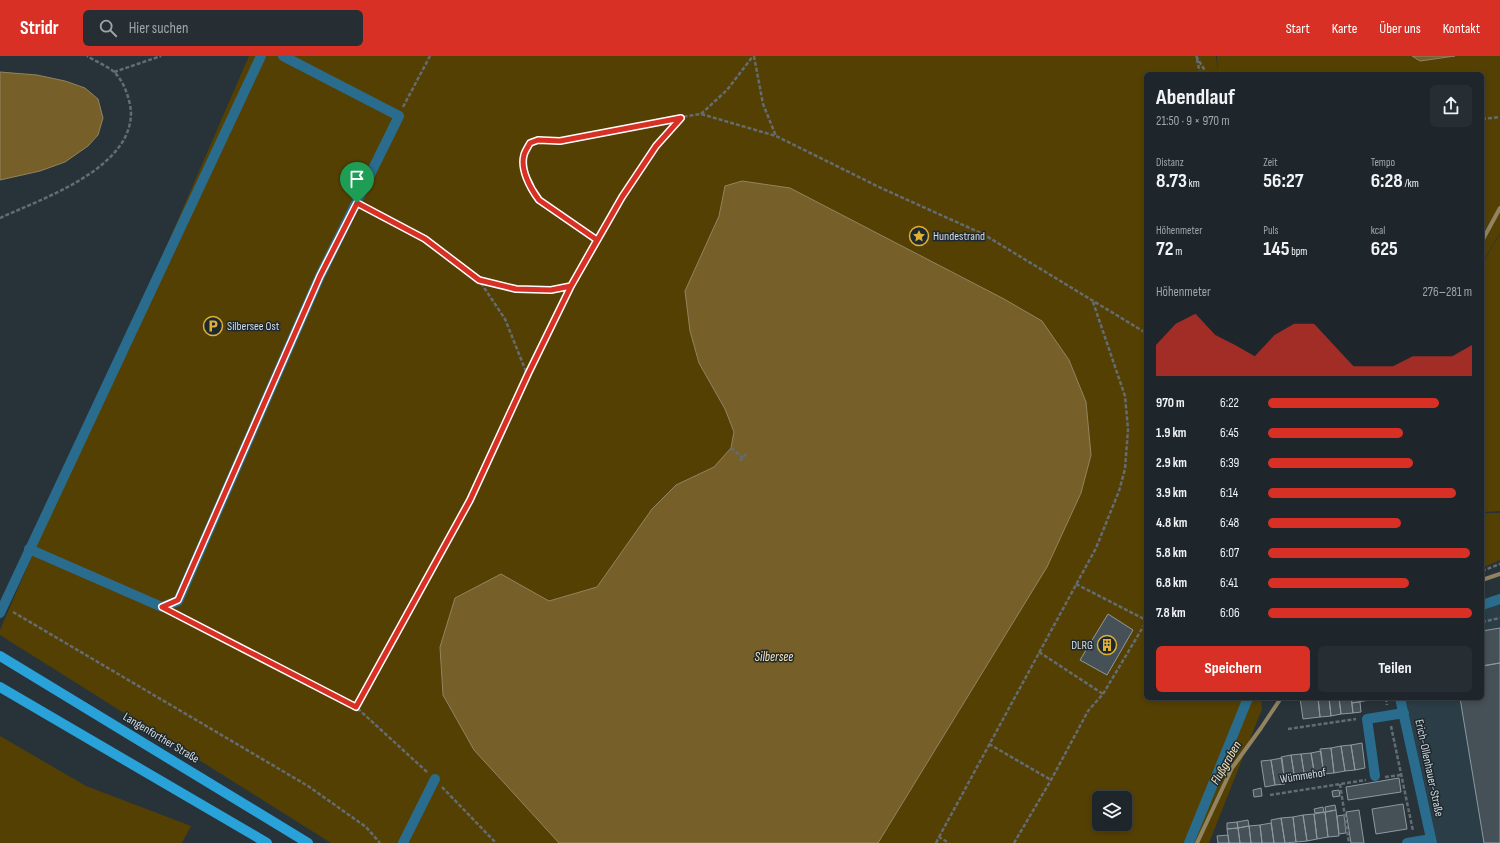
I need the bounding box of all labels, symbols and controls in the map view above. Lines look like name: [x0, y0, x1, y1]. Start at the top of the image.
search box: [83, 10, 363, 46]
text: Stridr: [20, 17, 59, 40]
icon: search: [97, 17, 119, 39]
text: Hier suchen: [129, 19, 188, 38]
text: Start: [1286, 20, 1310, 37]
text: Karte: [1332, 20, 1357, 37]
text: Über uns: [1379, 20, 1421, 37]
text: Kontakt: [1443, 20, 1480, 37]
text: Abendlauf: [1156, 84, 1235, 111]
button: share: [1430, 85, 1472, 127]
text: 21:50 · 9 × 970 m: [1156, 113, 1230, 129]
text: Distanz: [1156, 156, 1184, 169]
text: Zeit: [1263, 156, 1278, 169]
text: Tempo: [1371, 156, 1395, 169]
pin: [340, 162, 374, 203]
icon: arrive: [346, 168, 368, 190]
text: 8.73: [1156, 169, 1187, 193]
text: 56:27: [1263, 169, 1303, 193]
text: 6:28: [1371, 169, 1403, 193]
text: km: [1187, 177, 1200, 190]
text: /km: [1403, 177, 1419, 190]
text: Höhenmeter: [1156, 224, 1202, 237]
text: Puls: [1263, 224, 1279, 237]
text: kcal: [1371, 224, 1385, 237]
place icon: Hundestrand: [908, 225, 930, 247]
place label: Hundestrand: [933, 229, 985, 244]
text: 72: [1156, 237, 1173, 261]
text: 145: [1263, 237, 1289, 261]
text: 625: [1371, 237, 1398, 261]
text: m: [1173, 245, 1182, 258]
text: bpm: [1289, 245, 1307, 258]
text: Höhenmeter: [1156, 284, 1211, 300]
text: 276–281 m: [1422, 284, 1472, 300]
parking icon: Silbersee Ost: [202, 315, 224, 337]
place label: Silbersee Ost: [227, 319, 280, 334]
text: 970 m: [1156, 395, 1185, 411]
text: 6:22: [1220, 395, 1239, 411]
text: 1.9 km: [1156, 425, 1187, 441]
text: 6:45: [1220, 425, 1239, 441]
text: 2.9 km: [1156, 455, 1187, 471]
text: 6:39: [1220, 455, 1239, 471]
text: 3.9 km: [1156, 485, 1187, 501]
text: 6:14: [1220, 485, 1238, 501]
text: 4.8 km: [1156, 515, 1187, 531]
text: 6:48: [1220, 515, 1239, 531]
text: 5.8 km: [1156, 545, 1187, 561]
text: 6:07: [1220, 545, 1239, 561]
text: 6.8 km: [1156, 575, 1187, 591]
text: 6:41: [1220, 575, 1238, 591]
text: 7.8 km: [1156, 605, 1186, 621]
text: 6:06: [1220, 605, 1240, 621]
building icon: DLRG: [1096, 634, 1118, 656]
place label: DLRG: [1071, 638, 1093, 653]
button: Speichern: [1156, 646, 1310, 692]
button: Teilen: [1318, 646, 1472, 692]
water label: Silbersee: [755, 649, 793, 665]
street label: Langenforther Straße: [120, 709, 202, 767]
street label: Erich-Ollenhauer-Straße: [1411, 718, 1447, 818]
water label: Flußgraben: [1207, 738, 1245, 788]
street label: Wümmehof: [1279, 765, 1328, 787]
map controls: [1092, 791, 1132, 831]
button: layers: [1092, 791, 1132, 831]

